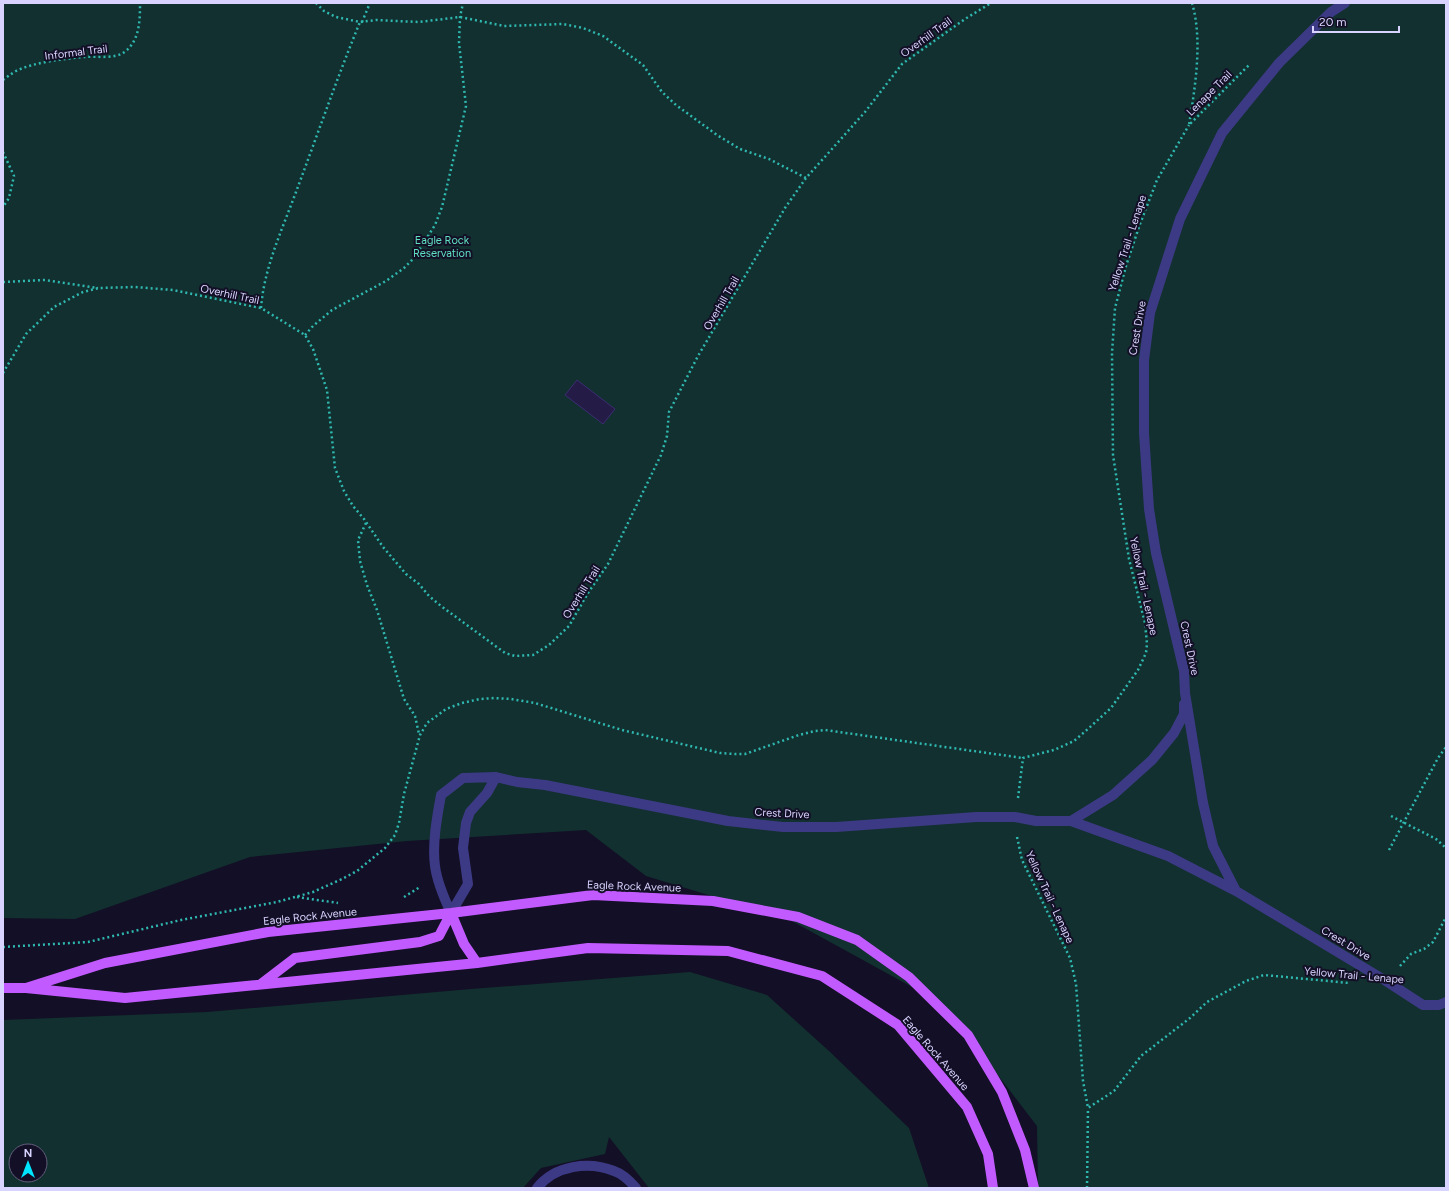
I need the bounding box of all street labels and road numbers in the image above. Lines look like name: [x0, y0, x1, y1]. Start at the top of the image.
street label: Overhill Trail: [898, 15, 954, 60]
street label: Informal Trail: [44, 42, 108, 63]
street label: Lenape Trail: [1184, 68, 1235, 119]
street label: Yellow Trail - Lenape: [1106, 193, 1149, 293]
street label: Overhill Trail: [701, 274, 742, 332]
street label: Overhill Trail: [199, 282, 261, 307]
street label: Crest Drive: [1126, 300, 1149, 356]
street label: Yellow Trail - Lenape: [1127, 536, 1160, 636]
street label: Overhill Trail: [560, 563, 603, 621]
street label: Crest Drive: [1177, 620, 1202, 676]
street label: Crest Drive: [754, 806, 810, 821]
street label: Yellow Trail - Lenape: [1022, 849, 1077, 945]
street label: Eagle Rock Avenue: [587, 878, 681, 895]
street label: Eagle Rock Avenue: [263, 905, 358, 928]
street label: Crest Drive: [1319, 924, 1373, 963]
street label: Yellow Trail - Lenape: [1303, 965, 1404, 986]
street label: Eagle Rock Avenue: [900, 1014, 971, 1093]

